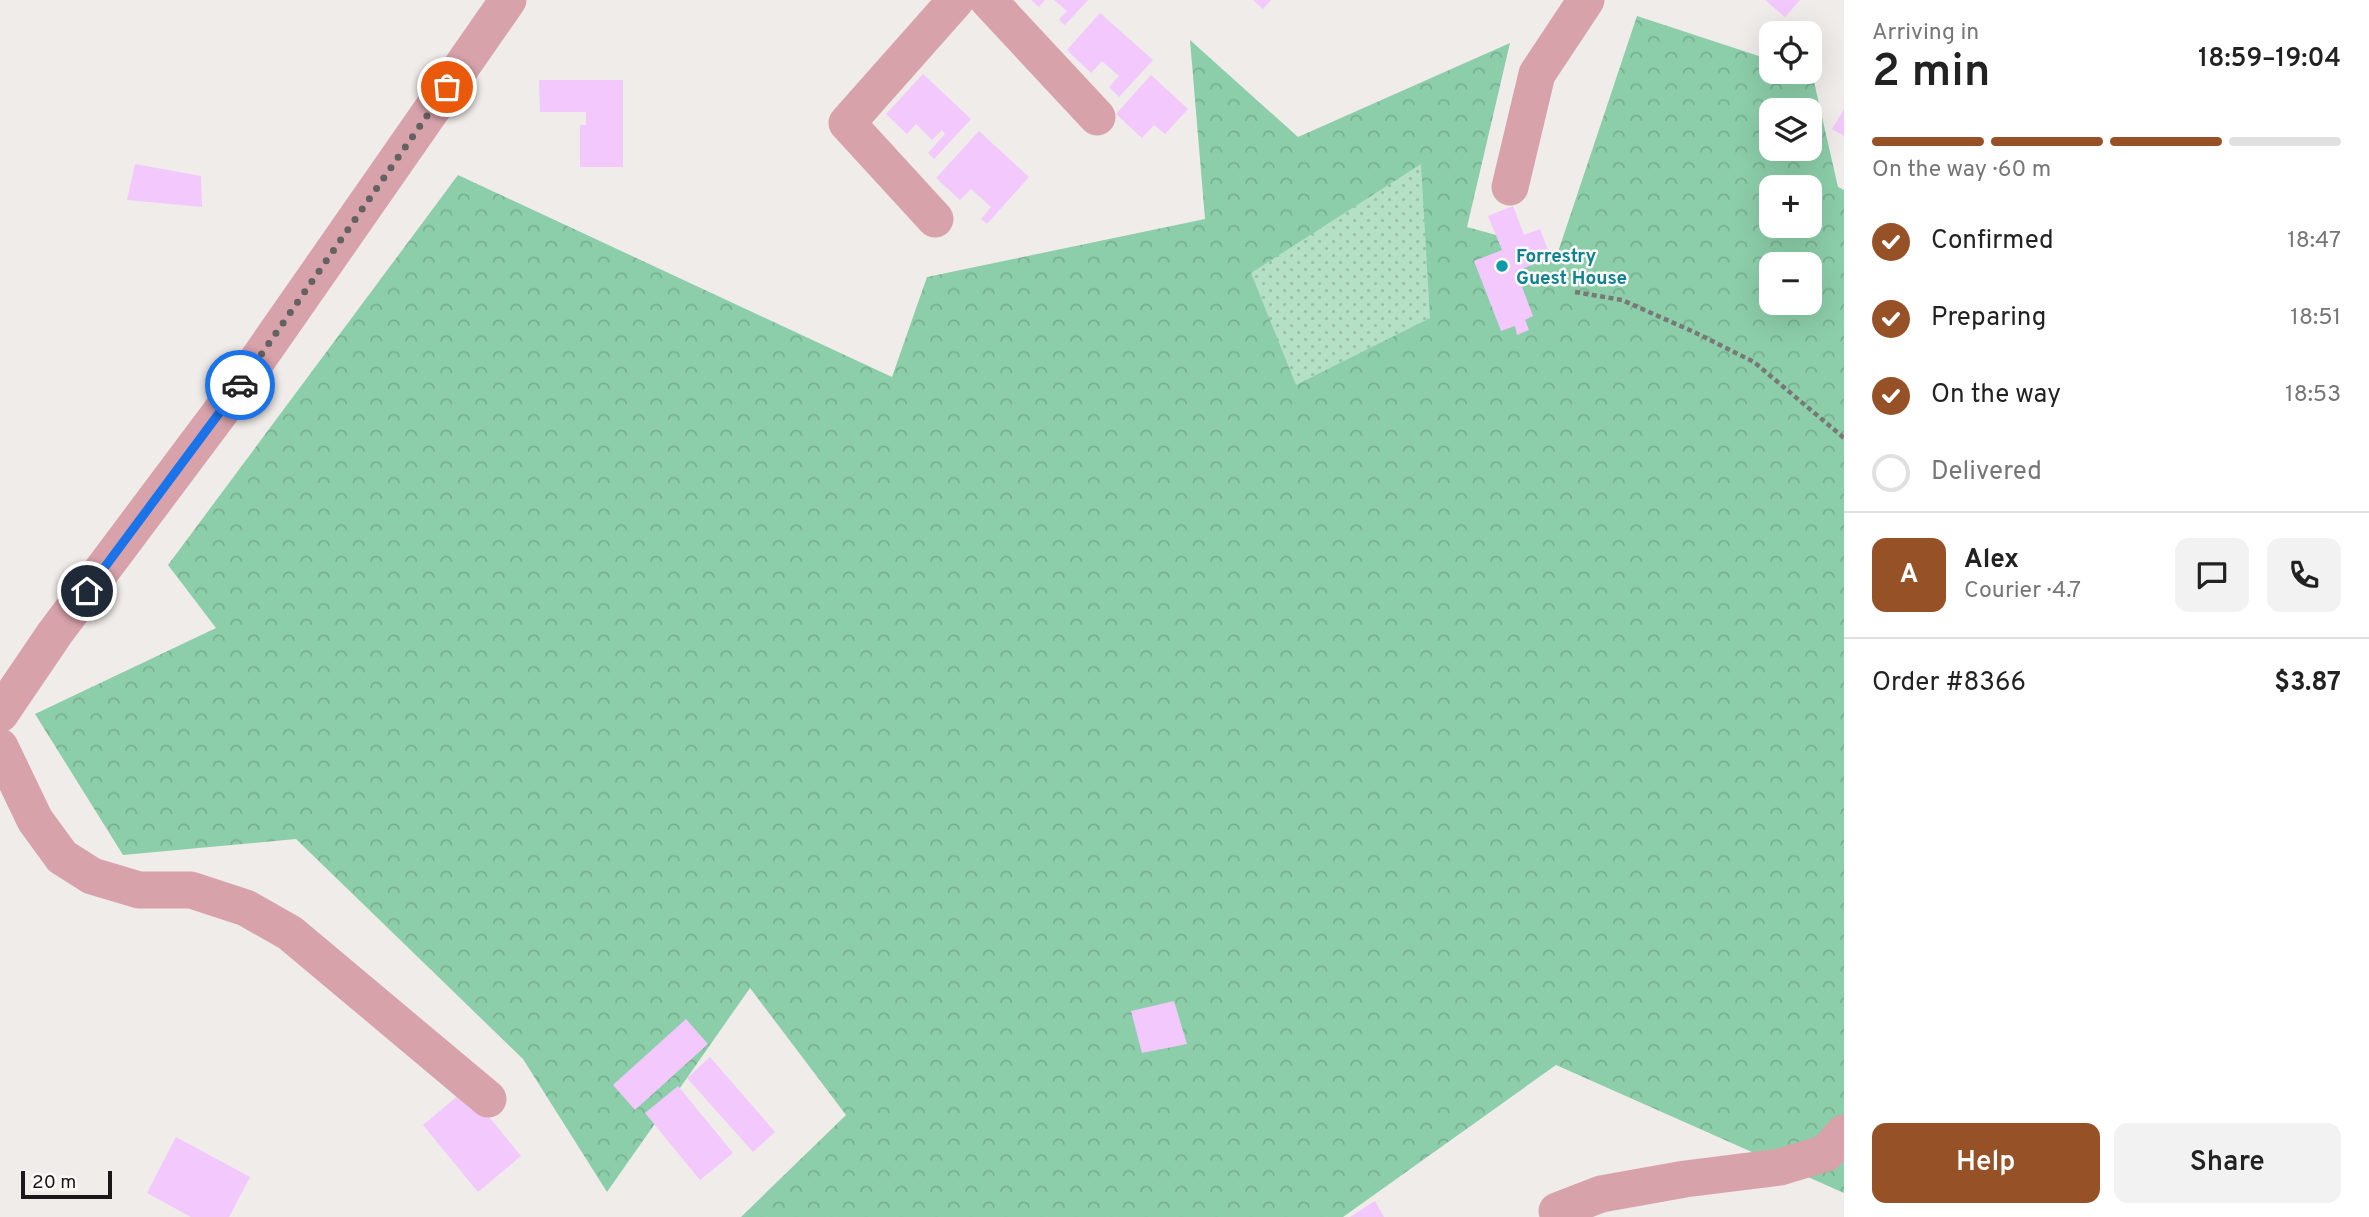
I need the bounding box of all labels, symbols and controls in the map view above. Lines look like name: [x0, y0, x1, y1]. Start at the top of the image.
text: Arriving in: [1872, 19, 1979, 48]
map controls: [1759, 21, 1822, 315]
button: locate: [1759, 21, 1822, 84]
text: 18:59–19:04: [2198, 43, 2341, 76]
text: 2 min: [1872, 44, 1991, 103]
pin: [417, 57, 477, 117]
icon: bag: [428, 68, 466, 106]
button: layers: [1759, 98, 1822, 161]
text: On the way · 60 m: [1872, 156, 2051, 185]
button: +: [1759, 175, 1822, 238]
icon: check: [1872, 223, 1910, 261]
text: Confirmed: [1931, 225, 2054, 258]
text: 18:47: [2287, 227, 2341, 256]
place label: Forrestry Guest House: [1516, 245, 1627, 291]
button: −: [1759, 252, 1822, 315]
marker: Forrestry Guest House: [1494, 258, 1510, 274]
icon: check: [1872, 300, 1910, 338]
text: Preparing: [1931, 302, 2046, 335]
text: 18:51: [2290, 304, 2341, 333]
courier: [205, 350, 275, 420]
icon: car: [221, 366, 259, 404]
icon: check: [1872, 377, 1910, 415]
text: On the way: [1931, 379, 2061, 412]
text: 18:53: [2285, 381, 2341, 410]
text: Delivered: [1931, 456, 2042, 489]
button: chat: [2175, 538, 2249, 612]
button: phone: [2267, 538, 2341, 612]
text: Alex: [1964, 544, 2019, 577]
text: A: [1900, 559, 1918, 592]
pin: [57, 561, 117, 621]
icon: home: [68, 572, 106, 610]
text: Courier · 4.7: [1964, 577, 2081, 606]
text: Order #8366: [1872, 667, 2026, 700]
text: $3.87: [2274, 667, 2341, 700]
button: Help: [1872, 1123, 2100, 1203]
button: Share: [2114, 1123, 2341, 1203]
scale bar: [21, 1168, 112, 1200]
text: 20 m: [32, 1171, 76, 1195]

